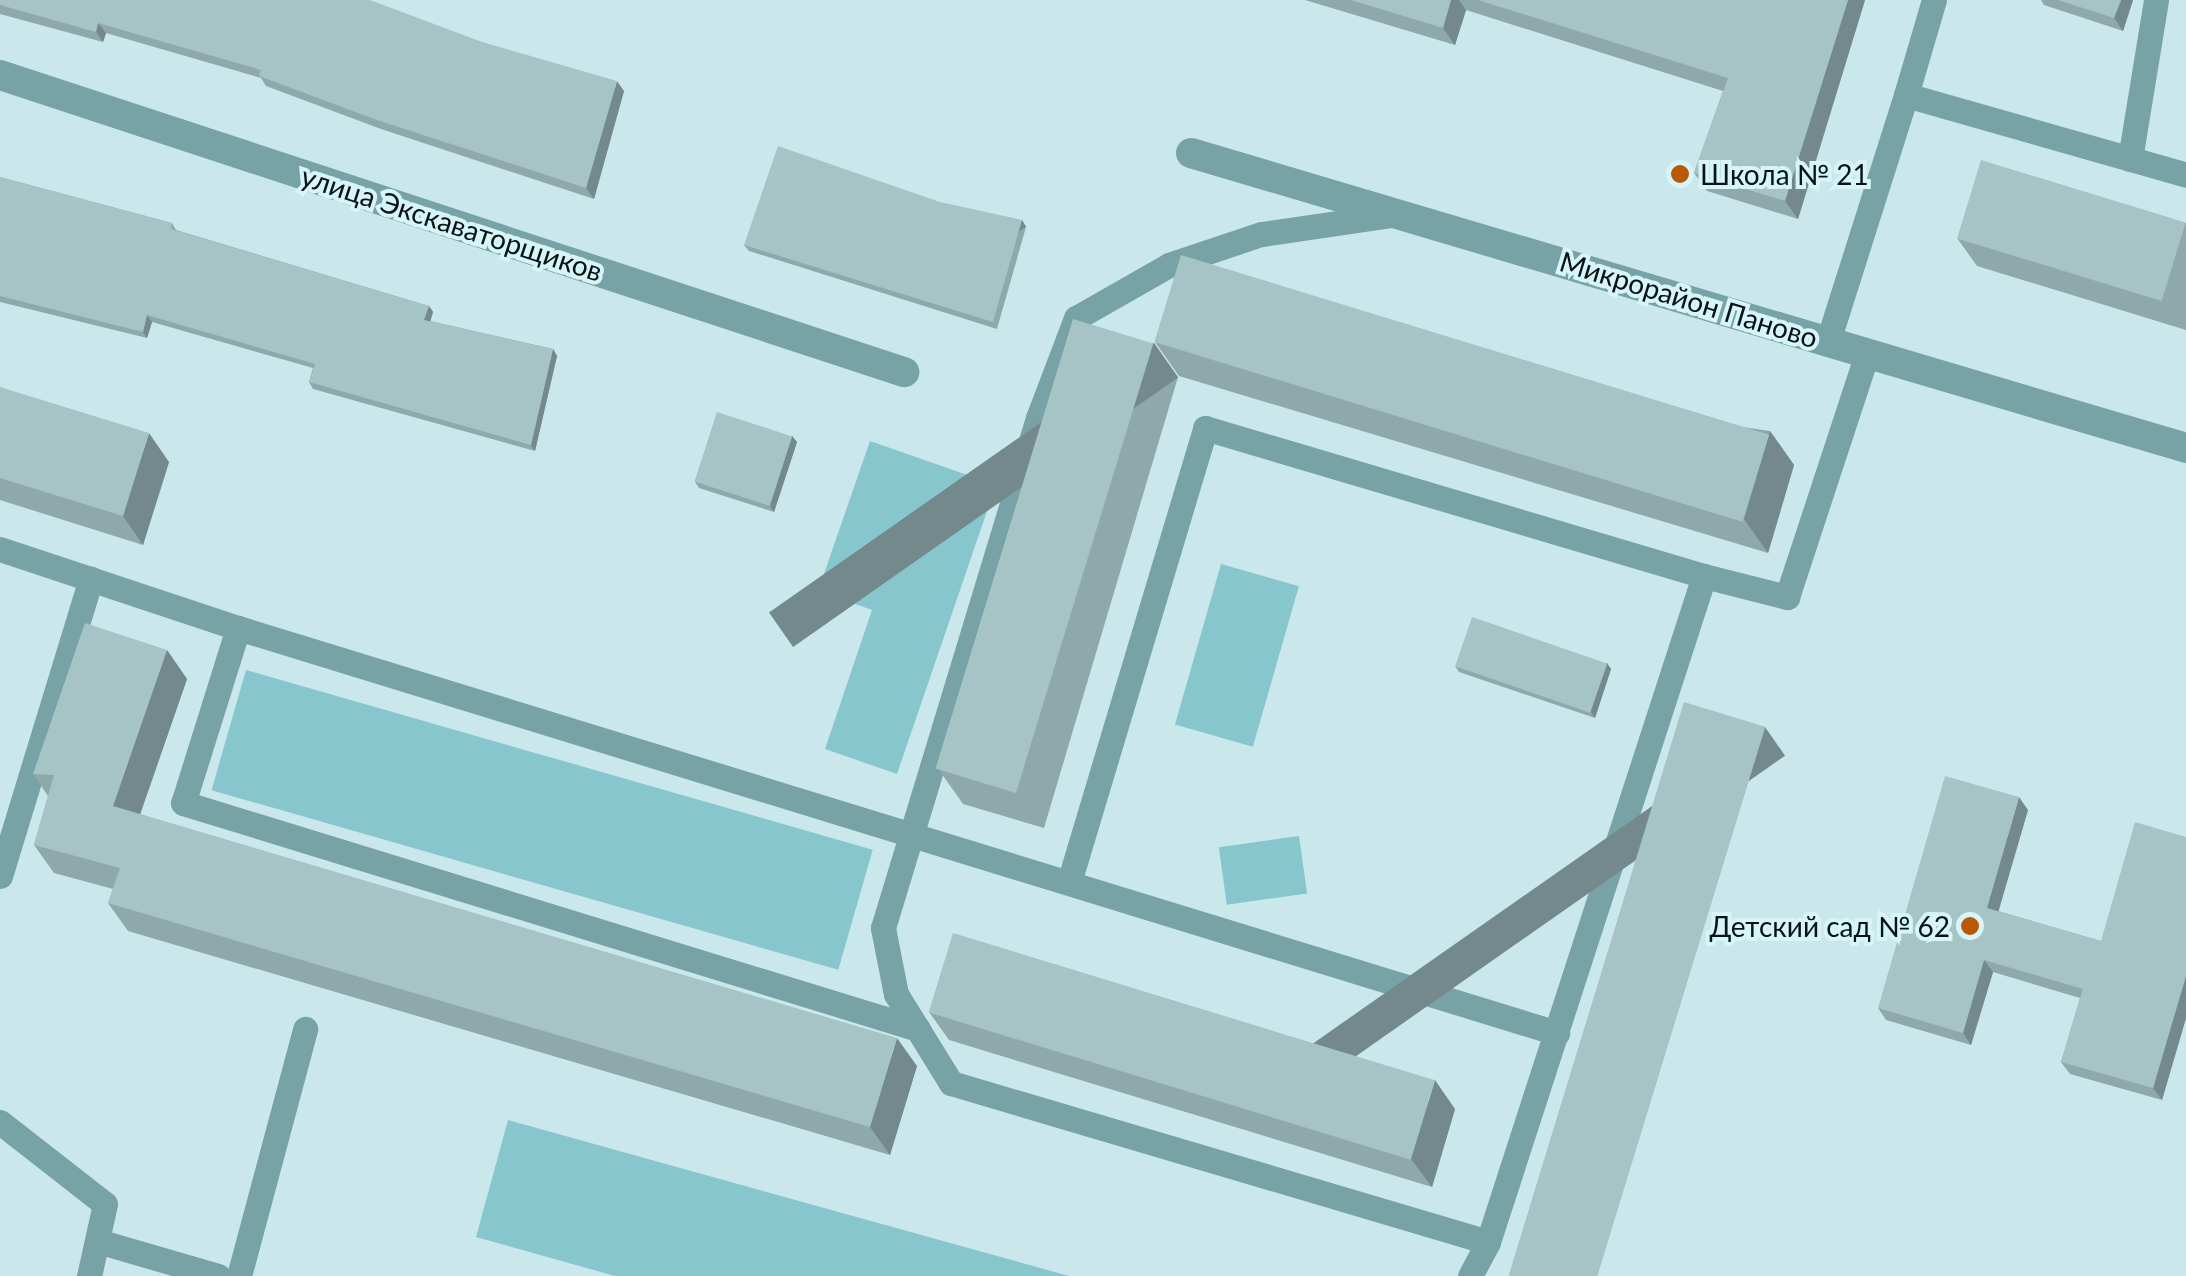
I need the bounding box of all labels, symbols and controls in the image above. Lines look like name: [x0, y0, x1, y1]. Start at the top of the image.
place label: Школа № 21: [1700, 157, 1869, 191]
street label: улица Экскаваторщиков: [297, 158, 607, 288]
marker: Школа № 21: [1669, 163, 1691, 185]
street label: Микрорайон Паново: [1556, 244, 1822, 354]
place label: Детский сад № 62: [1710, 909, 1950, 943]
marker: Детский сад № 62: [1959, 915, 1981, 937]

